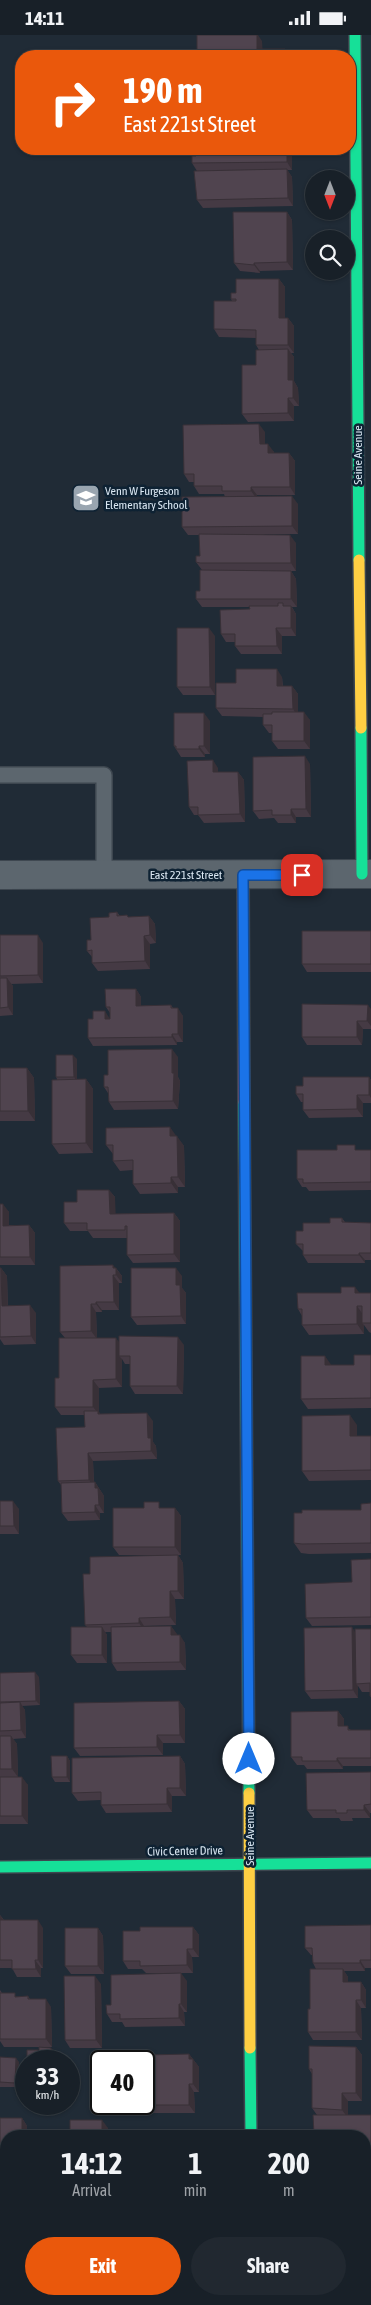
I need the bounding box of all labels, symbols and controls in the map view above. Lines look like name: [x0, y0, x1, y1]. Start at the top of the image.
text: 14:11: [25, 7, 64, 29]
icon: right: [40, 70, 105, 135]
text: 190 m: [123, 70, 202, 110]
text: East 221st Street: [123, 111, 256, 137]
north arrow: [305, 170, 355, 220]
map controls: [305, 170, 355, 280]
button: search: [305, 230, 355, 280]
street label: Seine Avenue: [351, 425, 365, 485]
school or university icon: Venn W Furgeson Elementary School: [71, 483, 101, 513]
place label: Venn W Furgeson Elementary School: [105, 484, 188, 512]
pin: [281, 854, 323, 896]
icon: arrive: [288, 861, 316, 889]
street label: East 221st Street: [150, 868, 223, 882]
position arrow: [222, 1732, 274, 1784]
street label: Seine Avenue: [243, 1806, 257, 1866]
street label: Civic Center Drive: [147, 1843, 223, 1859]
speed limit sign: 40: [90, 2050, 155, 2115]
text: 33: [36, 2062, 59, 2090]
text: km/h: [36, 2088, 59, 2102]
text: 14:12: [61, 2146, 123, 2180]
text: 1: [188, 2146, 202, 2180]
text: 200: [268, 2146, 310, 2180]
text: Arrival: [72, 2181, 111, 2199]
text: min: [184, 2181, 207, 2199]
text: m: [283, 2181, 295, 2199]
button: Exit: [25, 2237, 181, 2295]
button: Share: [191, 2237, 346, 2295]

